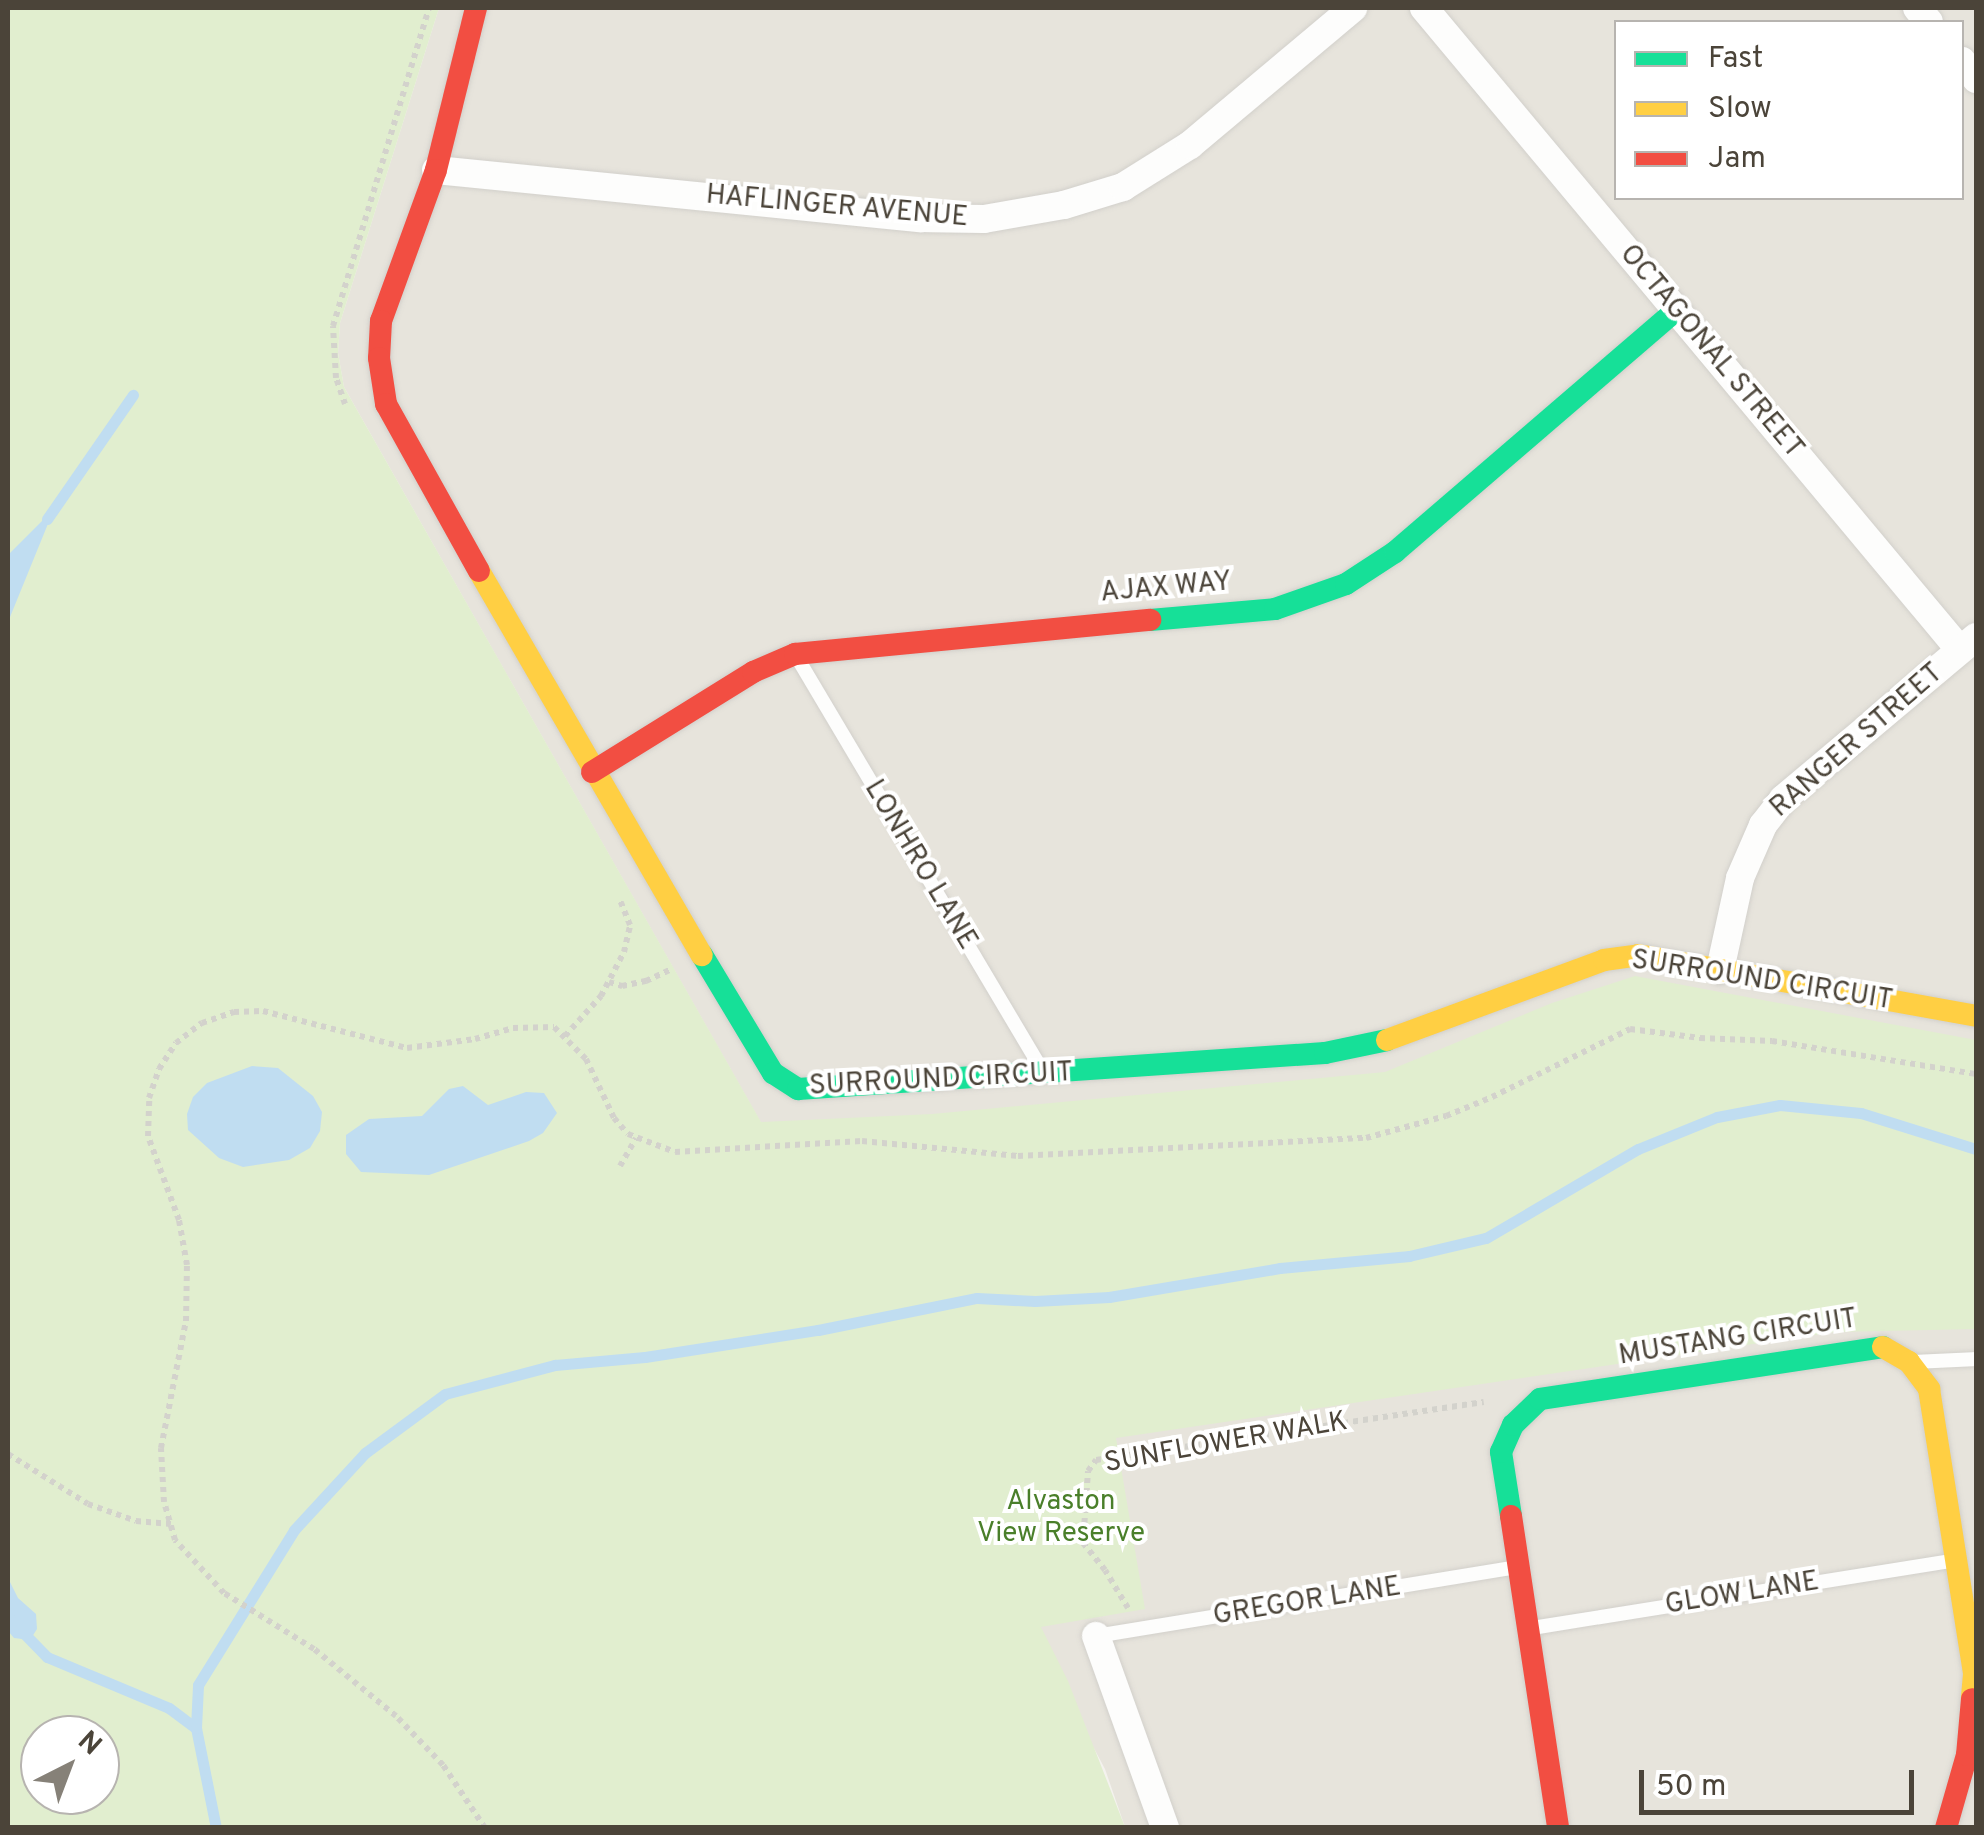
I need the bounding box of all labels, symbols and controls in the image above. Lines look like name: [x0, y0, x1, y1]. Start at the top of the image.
legend: [1614, 20, 1964, 200]
text: Fast: [1708, 41, 1763, 78]
text: Slow: [1708, 91, 1772, 128]
text: Jam: [1708, 141, 1766, 178]
street label: HAFLINGER AVENUE: [704, 179, 970, 235]
street label: OCTAGONAL STREET: [1612, 238, 1810, 466]
street label: AJAX WAY: [1099, 566, 1233, 610]
street label: RANGER STREET: [1764, 657, 1950, 825]
street label: LONHRO LANE: [856, 774, 984, 956]
street label: SURROUND CIRCUIT: [1629, 944, 1895, 1018]
street label: SURROUND CIRCUIT: [808, 1056, 1074, 1104]
street label: MUSTANG CIRCUIT: [1616, 1303, 1860, 1373]
street label: SUNFLOWER WALK: [1102, 1405, 1350, 1481]
park label: Alvaston View Reserve: [977, 1485, 1145, 1551]
street label: GLOW LANE: [1662, 1565, 1822, 1623]
street label: GREGOR LANE: [1211, 1571, 1403, 1633]
north arrow: [20, 1715, 120, 1815]
text: N: [69, 1724, 108, 1764]
scale bar: [1644, 1750, 1919, 1812]
text: 50 m: [1656, 1769, 1726, 1806]

